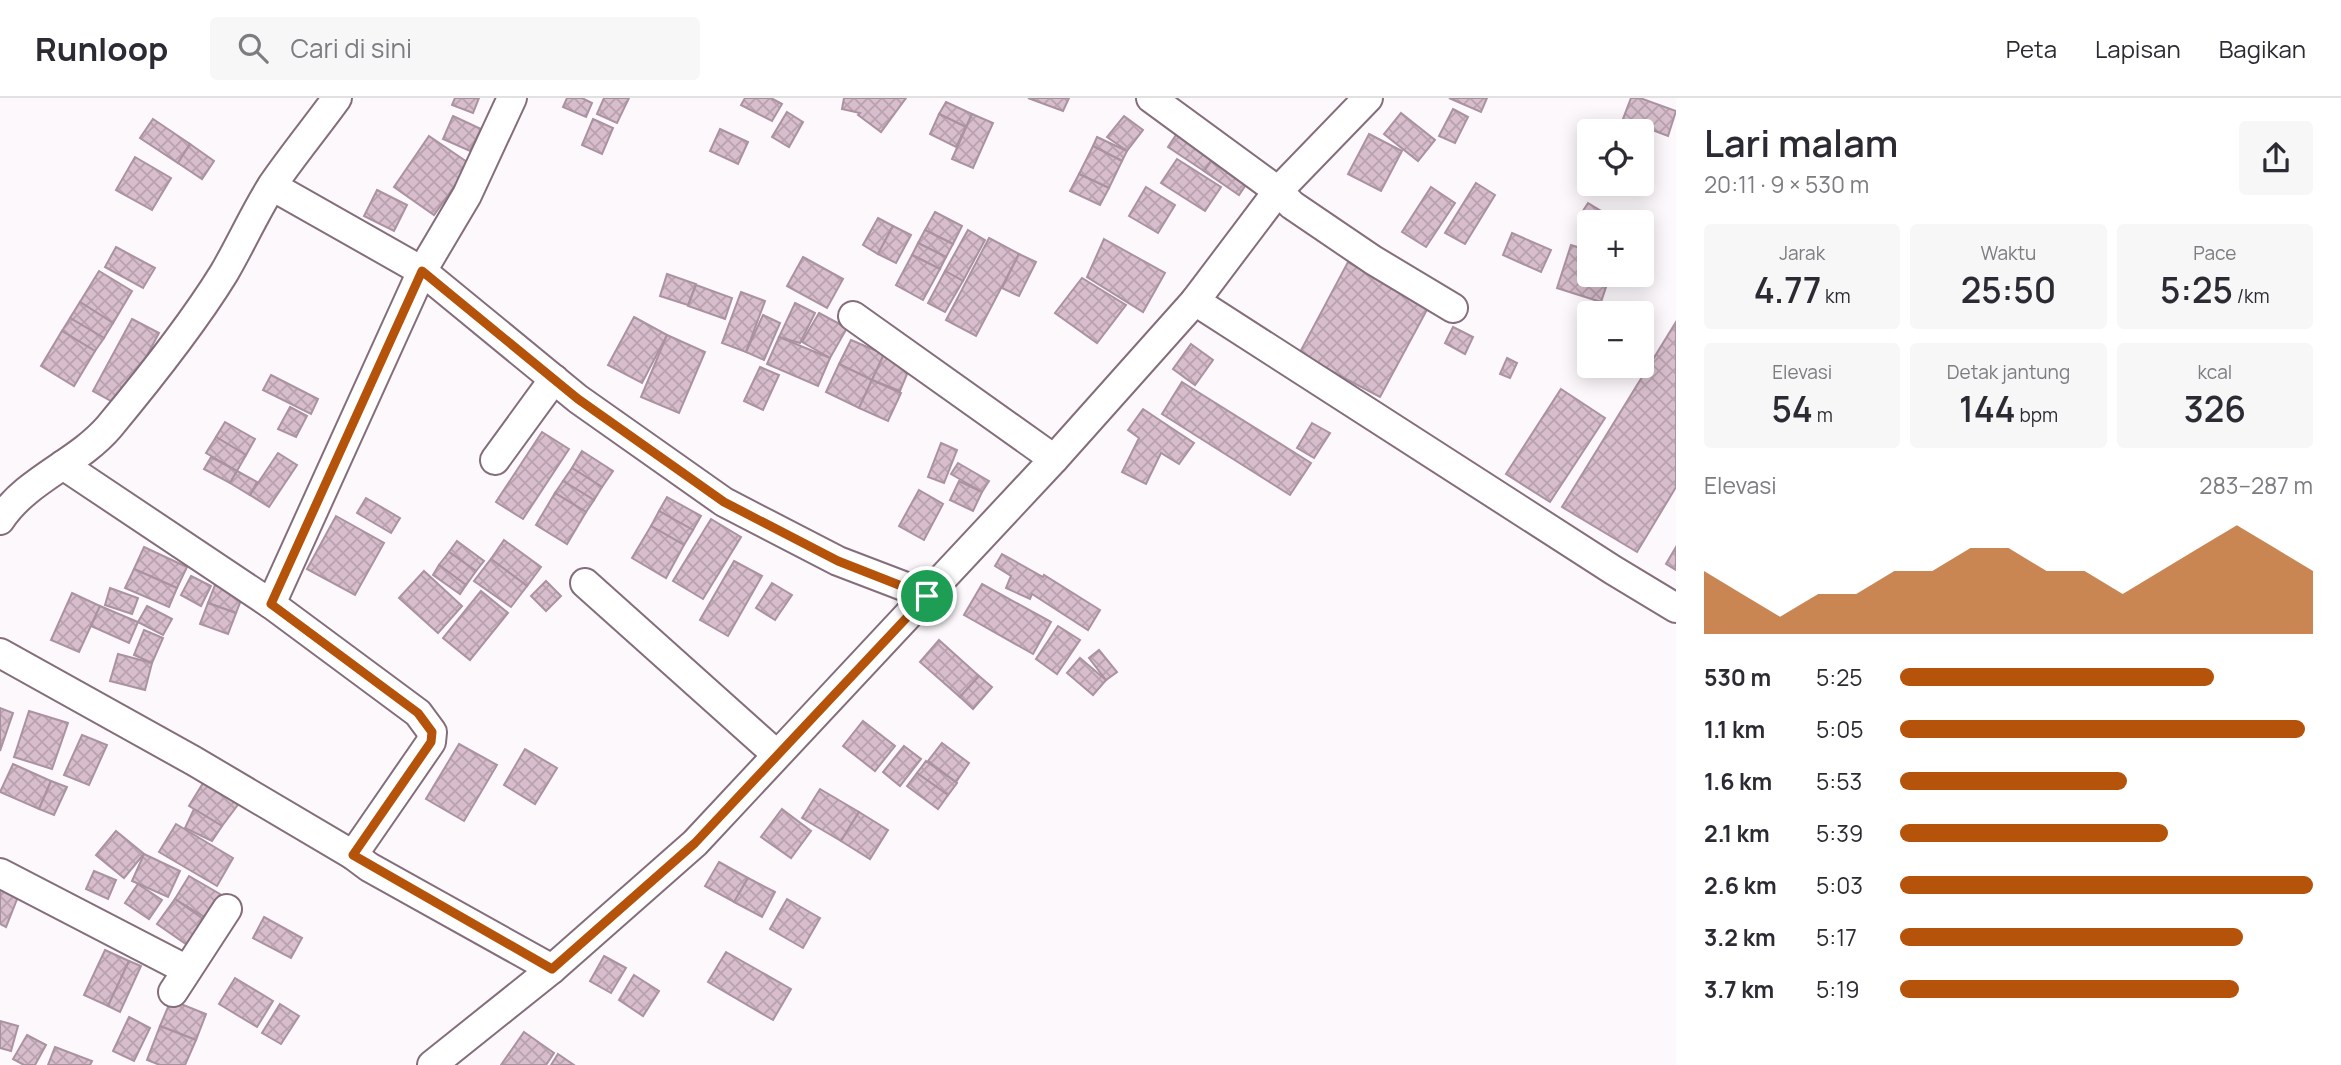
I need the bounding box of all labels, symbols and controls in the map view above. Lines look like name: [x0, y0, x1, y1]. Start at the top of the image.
search box: [210, 17, 700, 80]
text: Runloop: [35, 26, 168, 71]
icon: search: [234, 29, 272, 67]
text: Cari di sini: [290, 30, 412, 66]
text: Peta: [2006, 32, 2057, 65]
text: Lapisan: [2095, 32, 2181, 65]
text: Bagikan: [2219, 32, 2306, 65]
text: Lari malam: [1704, 116, 1898, 168]
map controls: [1577, 119, 1654, 378]
button: locate: [1577, 119, 1654, 196]
button: share: [2239, 121, 2313, 195]
text: 20:11 · 9 × 530 m: [1704, 168, 1869, 200]
button: +: [1577, 210, 1654, 287]
text: Jarak: [1779, 240, 1825, 266]
text: Waktu: [1981, 240, 2036, 266]
text: Pace: [2193, 240, 2236, 266]
text: 4.77: [1754, 266, 1821, 314]
text: 25:50: [1961, 266, 2056, 314]
text: 5:25: [2160, 266, 2233, 314]
text: km: [1821, 283, 1851, 309]
text: /km: [2233, 283, 2270, 309]
button: −: [1577, 301, 1654, 378]
text: Elevasi: [1772, 359, 1832, 385]
text: Detak jantung: [1947, 359, 2070, 385]
text: kcal: [2197, 359, 2232, 385]
text: 54: [1771, 385, 1813, 433]
text: 144: [1959, 385, 2016, 433]
text: 326: [2184, 385, 2246, 433]
text: m: [1813, 402, 1833, 428]
text: bpm: [2016, 402, 2058, 428]
text: Elevasi: [1704, 469, 1777, 501]
text: 283–287 m: [2199, 469, 2313, 501]
pin: [897, 566, 957, 626]
icon: arrive: [908, 577, 946, 615]
text: 530 m: [1704, 661, 1771, 693]
text: 5:25: [1816, 661, 1863, 693]
text: 1.1 km: [1704, 713, 1765, 745]
text: 5:05: [1816, 713, 1863, 745]
text: 1.6 km: [1704, 765, 1772, 797]
text: 5:53: [1816, 765, 1862, 797]
text: 2.1 km: [1704, 817, 1770, 849]
text: 5:39: [1816, 817, 1863, 849]
text: 2.6 km: [1704, 869, 1777, 901]
text: 5:03: [1816, 869, 1863, 901]
text: 3.2 km: [1704, 921, 1776, 953]
text: 5:17: [1816, 921, 1857, 953]
text: 3.7 km: [1704, 973, 1774, 1005]
text: 5:19: [1816, 973, 1859, 1005]

